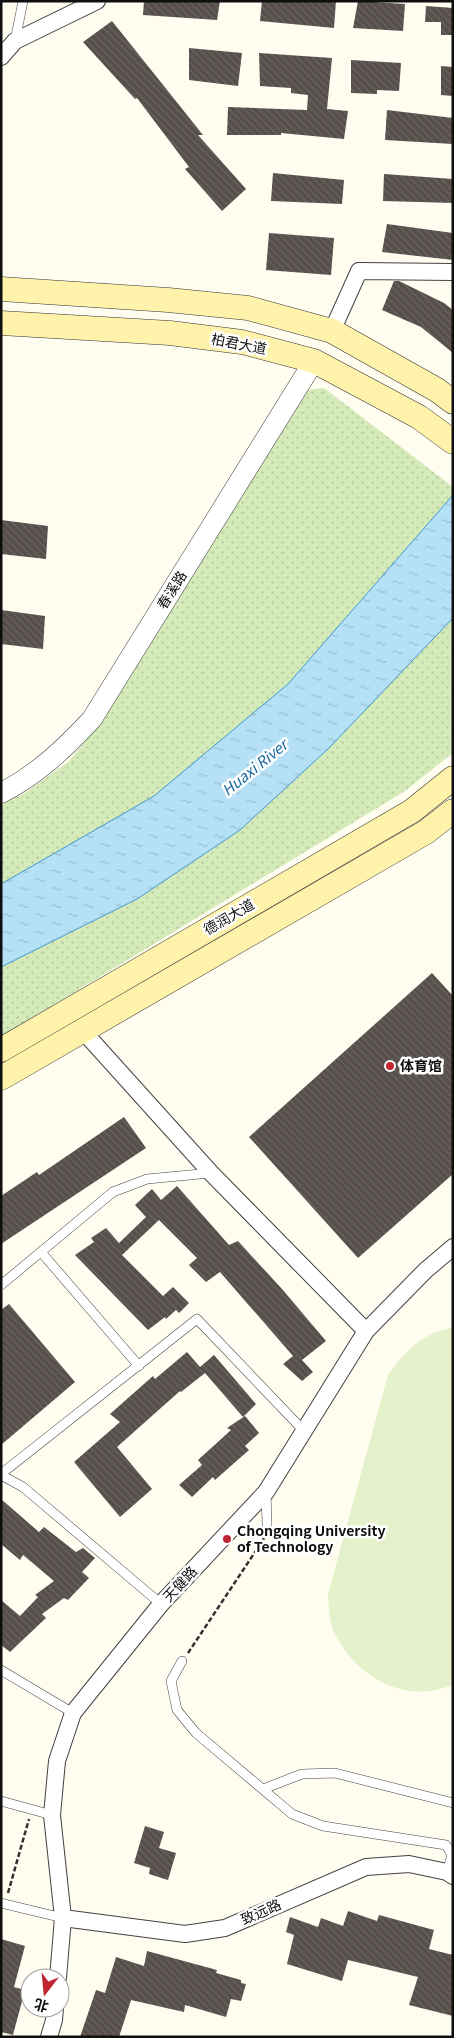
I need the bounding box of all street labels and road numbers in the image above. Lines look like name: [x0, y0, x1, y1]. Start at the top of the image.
street label: 柏君大道: [210, 328, 269, 358]
street label: 春溪路: [152, 566, 191, 613]
street label: 德润大道: [199, 893, 258, 939]
street label: 天健路: [158, 1561, 201, 1605]
street label: 致远路: [237, 1893, 284, 1929]

